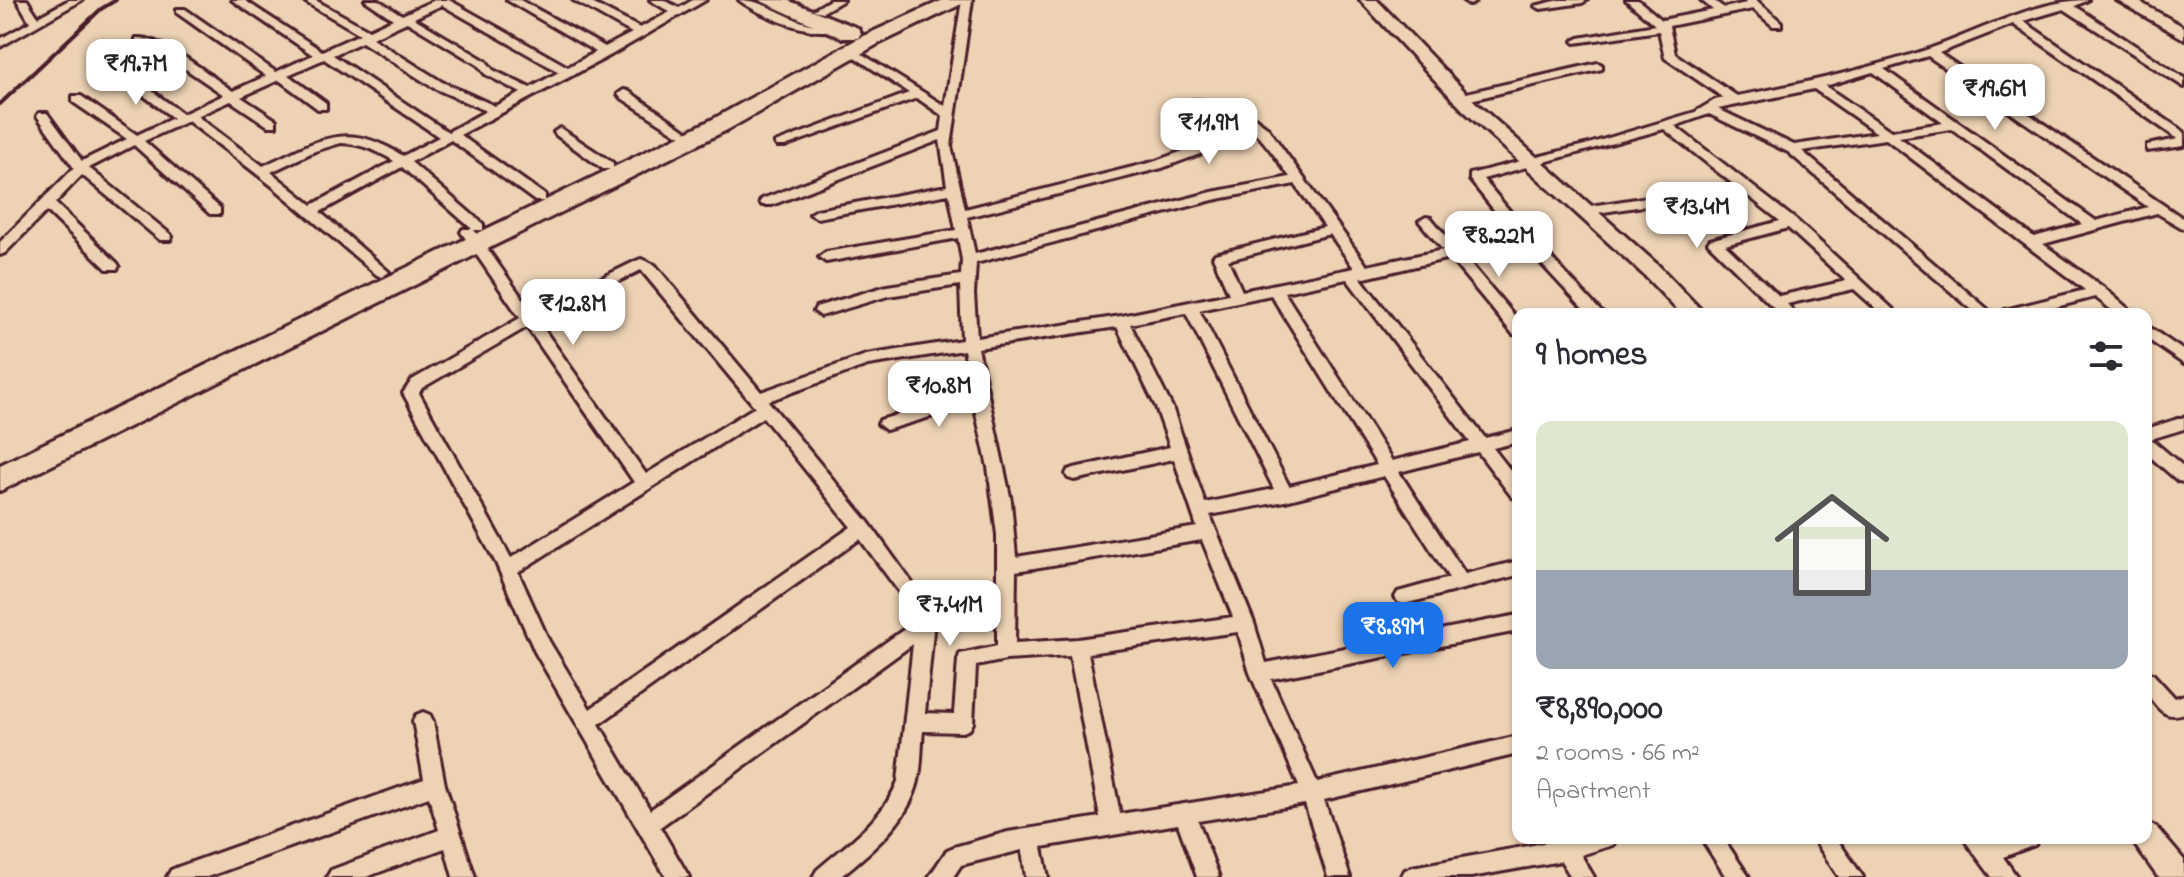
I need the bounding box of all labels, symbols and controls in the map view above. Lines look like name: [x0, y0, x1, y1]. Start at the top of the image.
pin: ₹19.7M: [71, 39, 201, 107]
text: ₹19.7M: [104, 46, 168, 84]
pin: ₹19.6M: [1930, 64, 2060, 132]
text: ₹19.6M: [1963, 71, 2027, 109]
pin: ₹11.9M: [1144, 98, 1274, 166]
text: ₹11.9M: [1178, 105, 1240, 143]
pin: ₹13.4M: [1632, 182, 1762, 250]
text: ₹13.4M: [1664, 189, 1730, 227]
pin: ₹8.22M: [1434, 211, 1564, 279]
text: ₹8.22M: [1463, 218, 1535, 256]
pin: ₹12.8M: [508, 279, 638, 347]
text: ₹12.8M: [539, 286, 607, 324]
text: 9 homes: [1536, 331, 1648, 381]
icon: filters: [2084, 334, 2128, 378]
pin: ₹10.8M: [874, 361, 1004, 429]
text: ₹10.8M: [906, 368, 972, 406]
icon: home: [1760, 473, 1904, 617]
pin: ₹7.41M: [885, 580, 1015, 648]
text: ₹7.41M: [917, 587, 983, 625]
pin: ₹8.89M: [1328, 602, 1458, 670]
text: ₹8.89M: [1361, 609, 1425, 647]
text: ₹8,890,000: [1536, 685, 1663, 735]
text: 2 rooms · 66 m²: [1536, 735, 1700, 773]
text: Apartment: [1536, 773, 1650, 811]

